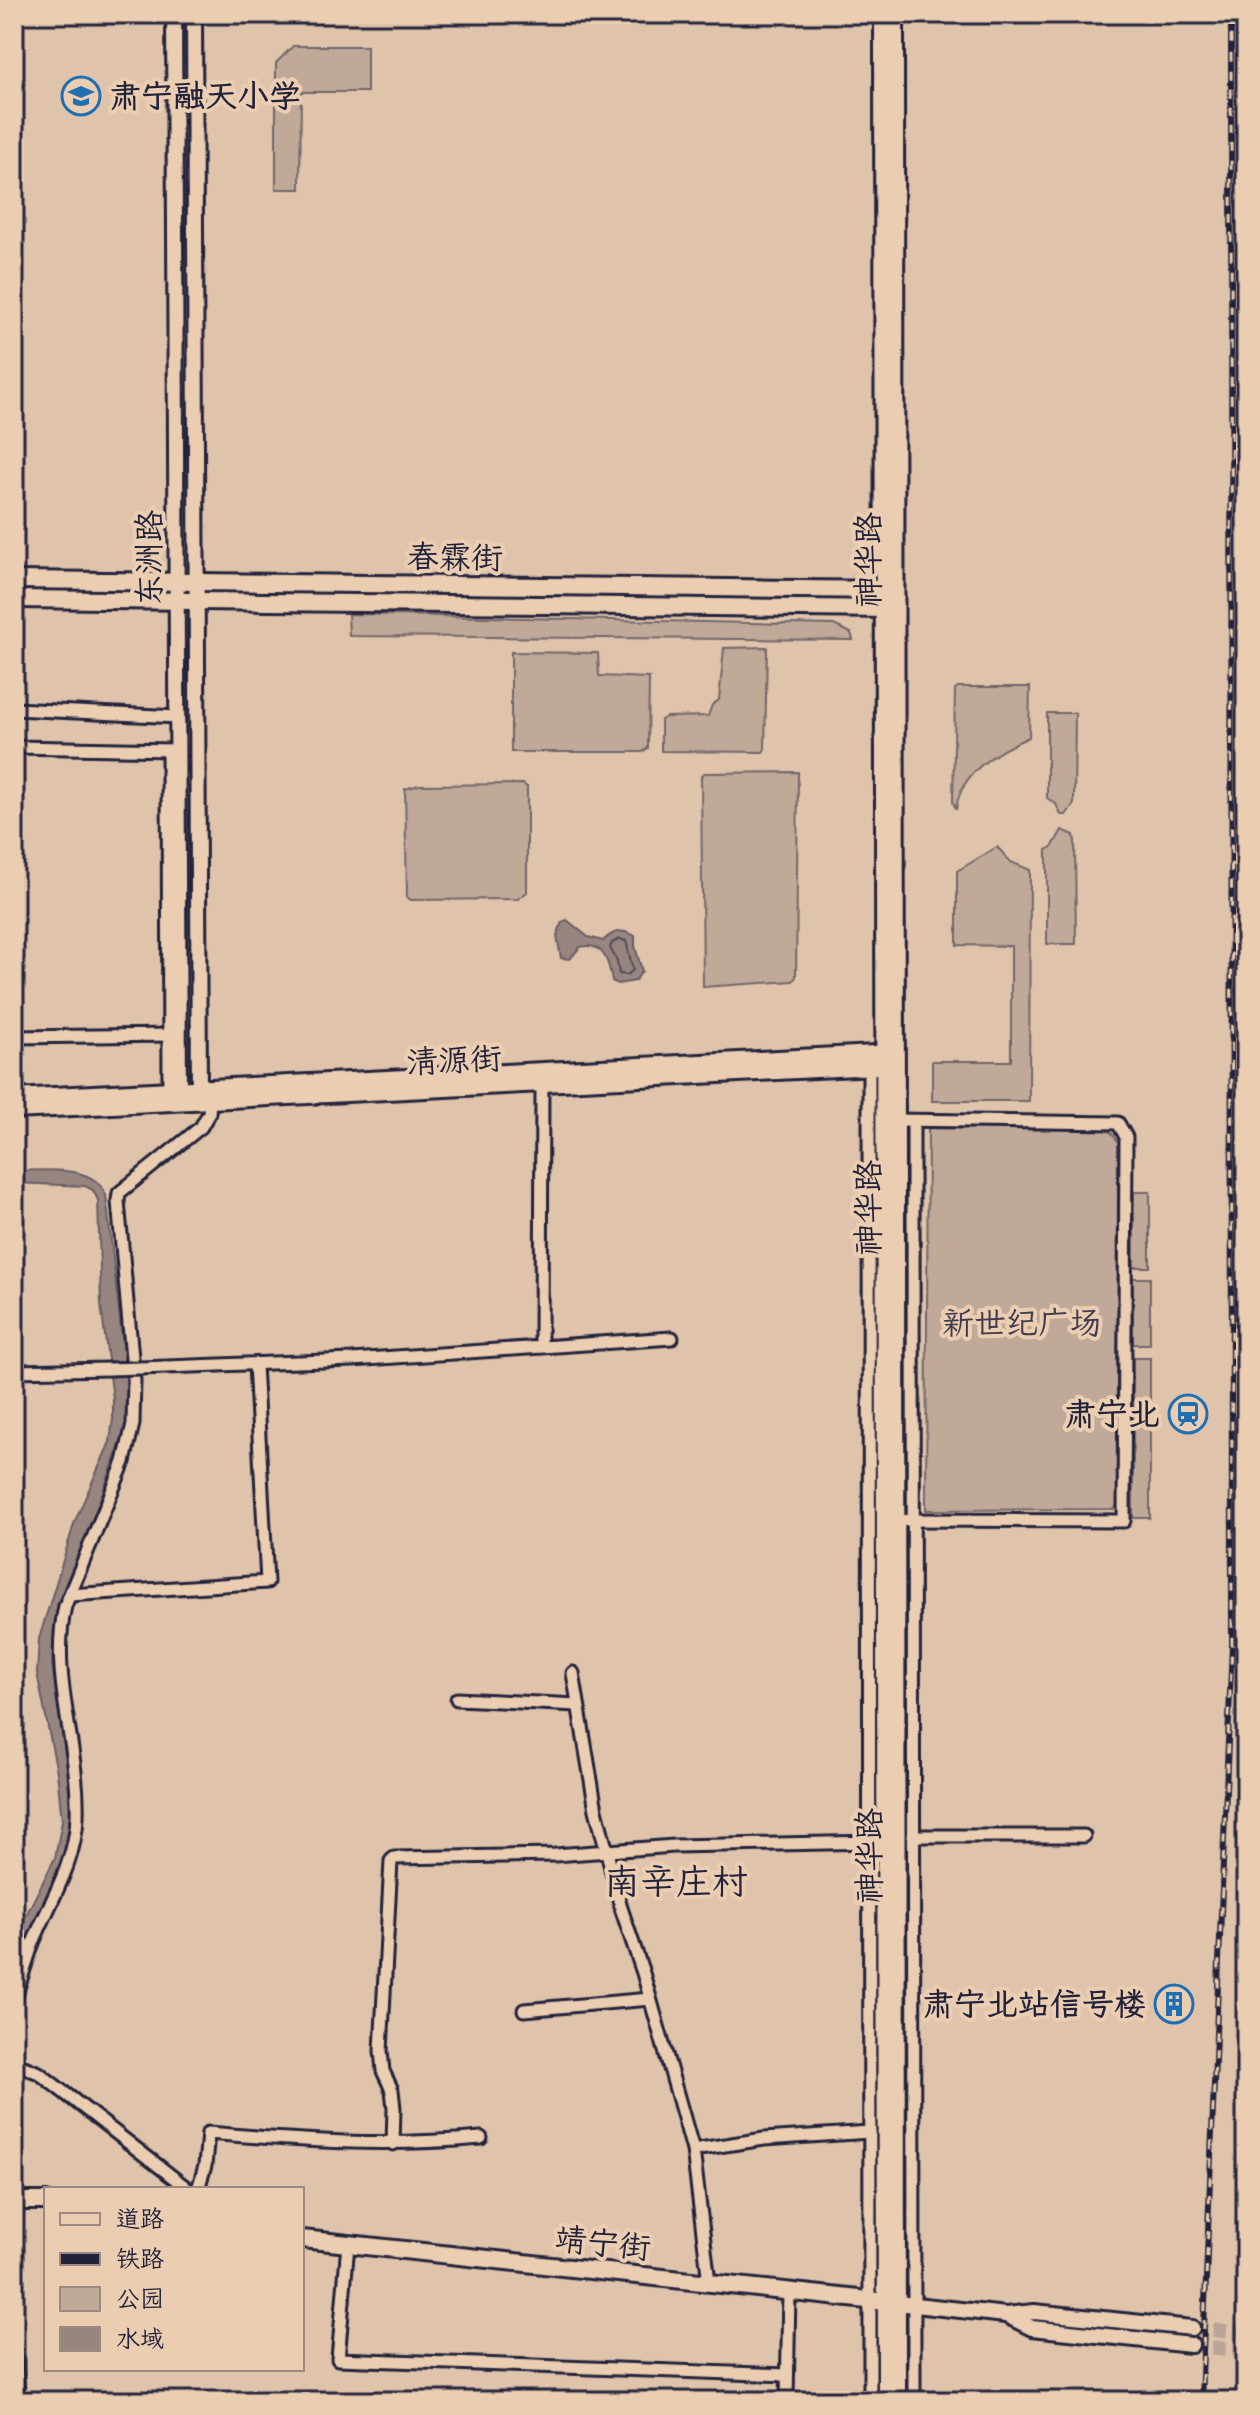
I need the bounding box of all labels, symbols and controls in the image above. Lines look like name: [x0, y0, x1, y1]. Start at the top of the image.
school or university icon: 肃宁融天小学: [60, 75, 102, 117]
place label: 肃宁融天小学: [109, 76, 301, 123]
street label: 东洲路: [129, 510, 176, 606]
street label: 神华路: [848, 512, 895, 608]
street label: 春霖街: [407, 536, 503, 585]
street label: 清源街: [405, 1038, 503, 1089]
street label: 神华路: [848, 1160, 895, 1256]
park label: 新世纪广场: [942, 1303, 1102, 1350]
station icon: 肃宁北: [1167, 1393, 1209, 1435]
place label: 肃宁北: [1064, 1394, 1160, 1441]
street label: 神华路: [849, 1808, 896, 1904]
district label: 南辛庄村: [604, 1859, 748, 1912]
building icon: 肃宁北站信号楼: [1153, 1983, 1195, 2025]
place label: 肃宁北站信号楼: [922, 1984, 1146, 2031]
legend: [44, 2187, 304, 2371]
text: 道路: [116, 2204, 164, 2239]
street label: 靖宁街: [552, 2218, 653, 2275]
text: 铁路: [116, 2244, 164, 2279]
text: 公园: [116, 2284, 164, 2319]
text: 水域: [116, 2324, 164, 2359]

